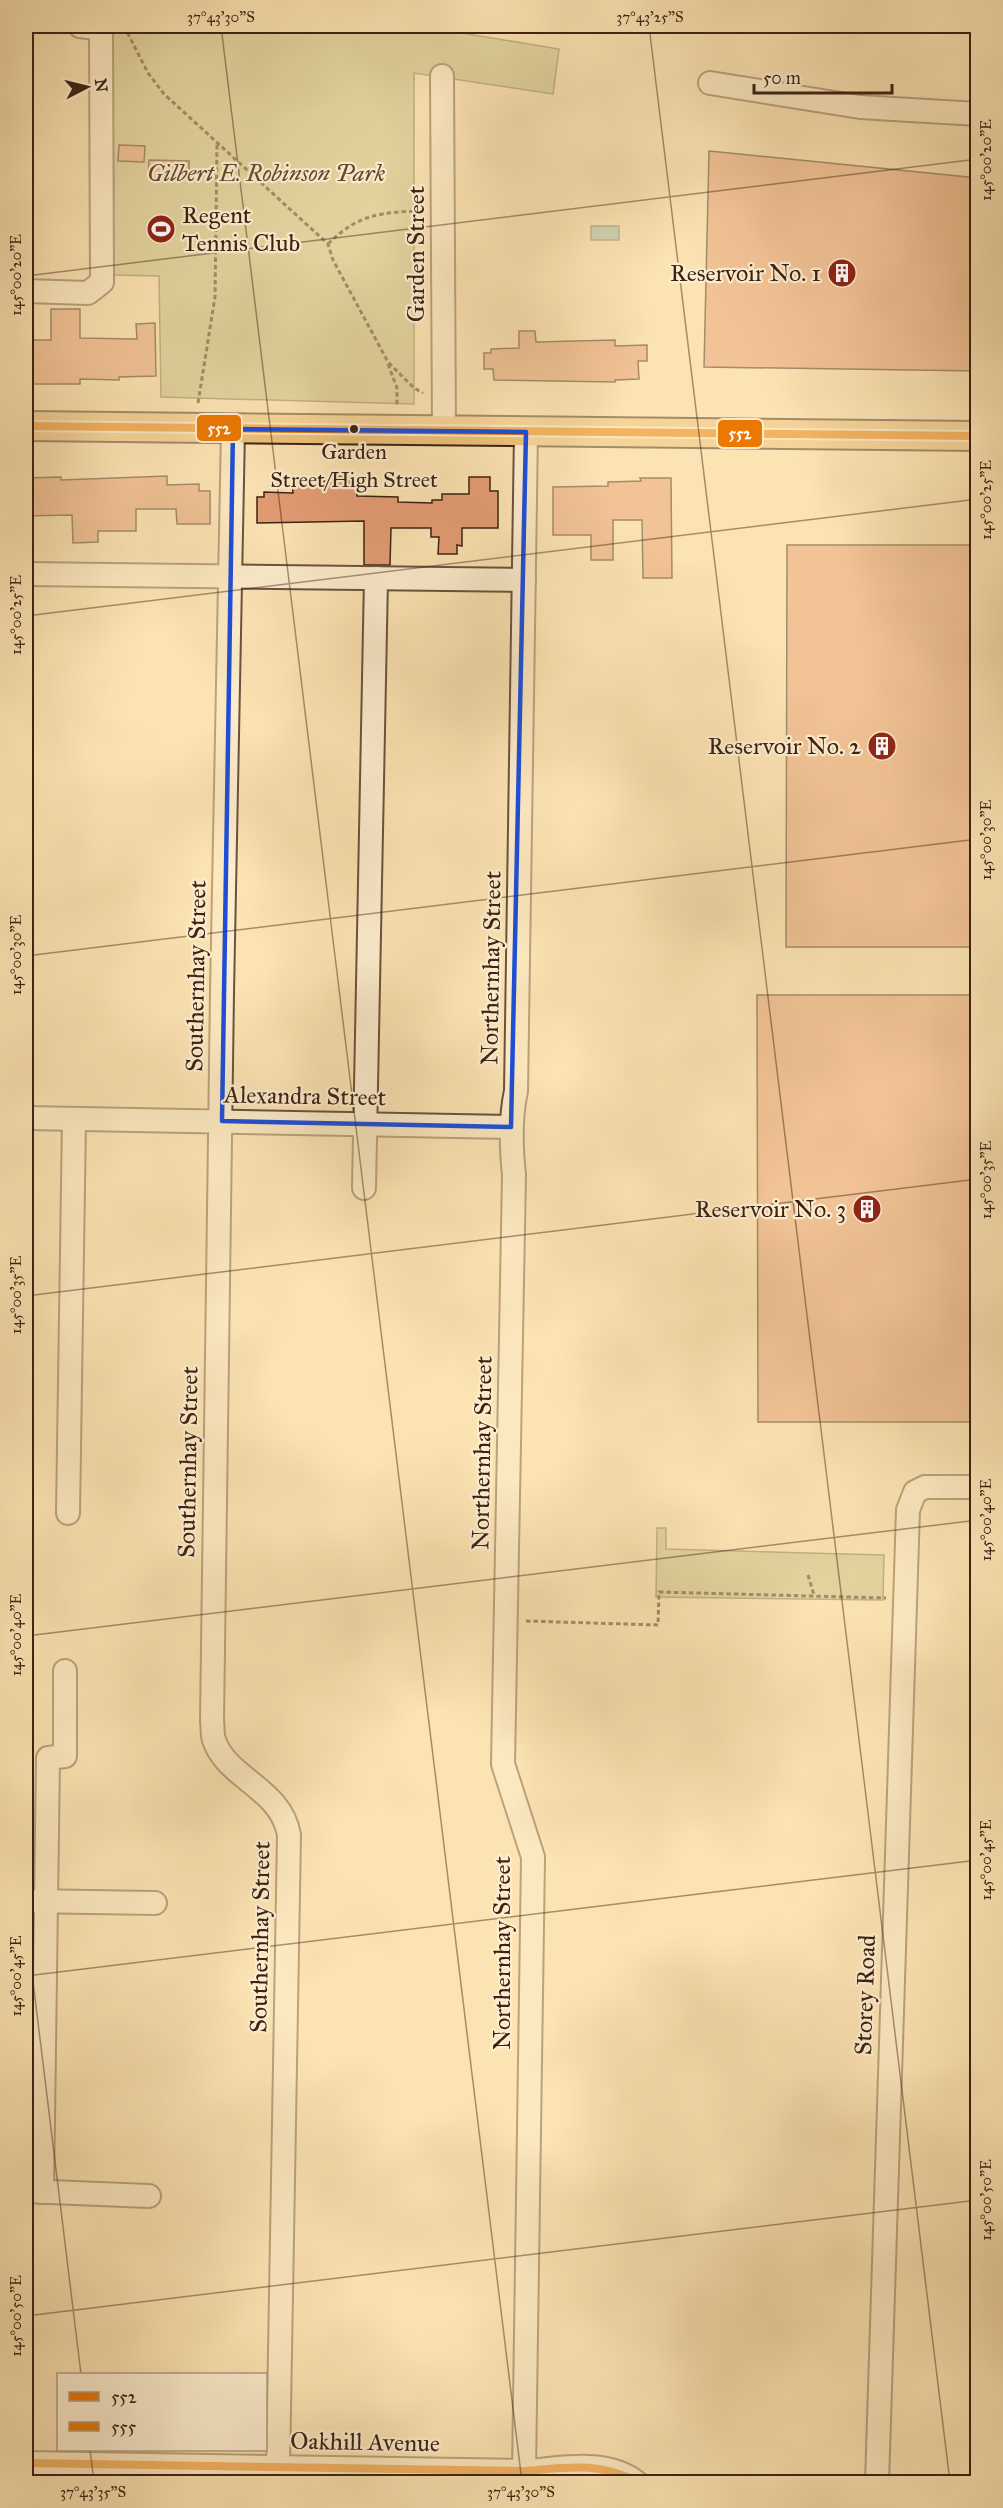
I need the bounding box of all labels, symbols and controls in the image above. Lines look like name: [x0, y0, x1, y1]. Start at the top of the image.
text: 37°43'30"S: [187, 8, 255, 26]
text: 37°43'25"S: [616, 8, 684, 26]
north arrow: [57, 57, 117, 117]
scale bar: [754, 57, 892, 95]
text: 50 m: [763, 67, 801, 89]
text: N: [91, 77, 112, 94]
text: 145°00'20"E: [977, 119, 995, 201]
park label: Gilbert E. Robinson Park: [147, 158, 385, 188]
street label: Garden Street: [401, 185, 431, 322]
place label: Regent Tennis Club: [182, 200, 300, 258]
sports icon: Regent Tennis Club: [145, 213, 177, 245]
text: 145°00'20"E: [7, 234, 25, 316]
building icon: Reservoir No. 1: [826, 257, 858, 289]
place label: Reservoir No. 1: [670, 258, 821, 288]
line badge: 552: [196, 414, 242, 442]
text: 552: [208, 419, 231, 438]
line badge: 552: [717, 419, 763, 448]
marker: Garden Street/High Street: [348, 423, 360, 435]
text: 552: [729, 424, 752, 443]
place label: Garden Street/High Street: [270, 438, 438, 493]
text: 145°00'25"E: [977, 460, 995, 540]
text: 145°00'25"E: [7, 575, 25, 655]
building icon: Reservoir No. 2: [866, 730, 898, 762]
place label: Reservoir No. 2: [708, 731, 861, 761]
text: 145°00'30"E: [977, 800, 995, 880]
street label: Northernhay Street: [474, 870, 508, 1065]
street label: Southernhay Street: [179, 879, 213, 1072]
text: 145°00'30"E: [7, 915, 25, 995]
street label: Alexandra Street: [223, 1080, 387, 1112]
text: 145°00'35"E: [977, 1140, 995, 1219]
building icon: Reservoir No. 3: [851, 1193, 883, 1225]
place label: Reservoir No. 3: [695, 1194, 846, 1224]
text: 145°00'35"E: [7, 1255, 25, 1334]
street label: Northernhay Street: [465, 1355, 499, 1550]
street label: Southernhay Street: [171, 1365, 205, 1558]
text: 145°00'40"E: [977, 1478, 995, 1561]
text: 145°00'40"E: [7, 1593, 25, 1676]
text: 145°00'45"E: [977, 1819, 995, 1900]
street label: Southernhay Street: [243, 1840, 277, 2033]
street label: Northernhay Street: [487, 1855, 517, 2050]
street label: Storey Road: [848, 1934, 882, 2056]
text: 145°00'45"E: [7, 1935, 25, 2016]
text: 145°00'50"E: [977, 2159, 995, 2241]
text: 145°00'50"E: [7, 2275, 25, 2357]
legend: [57, 2373, 267, 2451]
text: 552: [111, 2386, 137, 2408]
text: 555: [111, 2416, 137, 2438]
street label: Oakhill Avenue: [290, 2426, 440, 2458]
text: 37°43'35"S: [60, 2483, 126, 2501]
text: 37°43'30"S: [487, 2483, 555, 2501]

